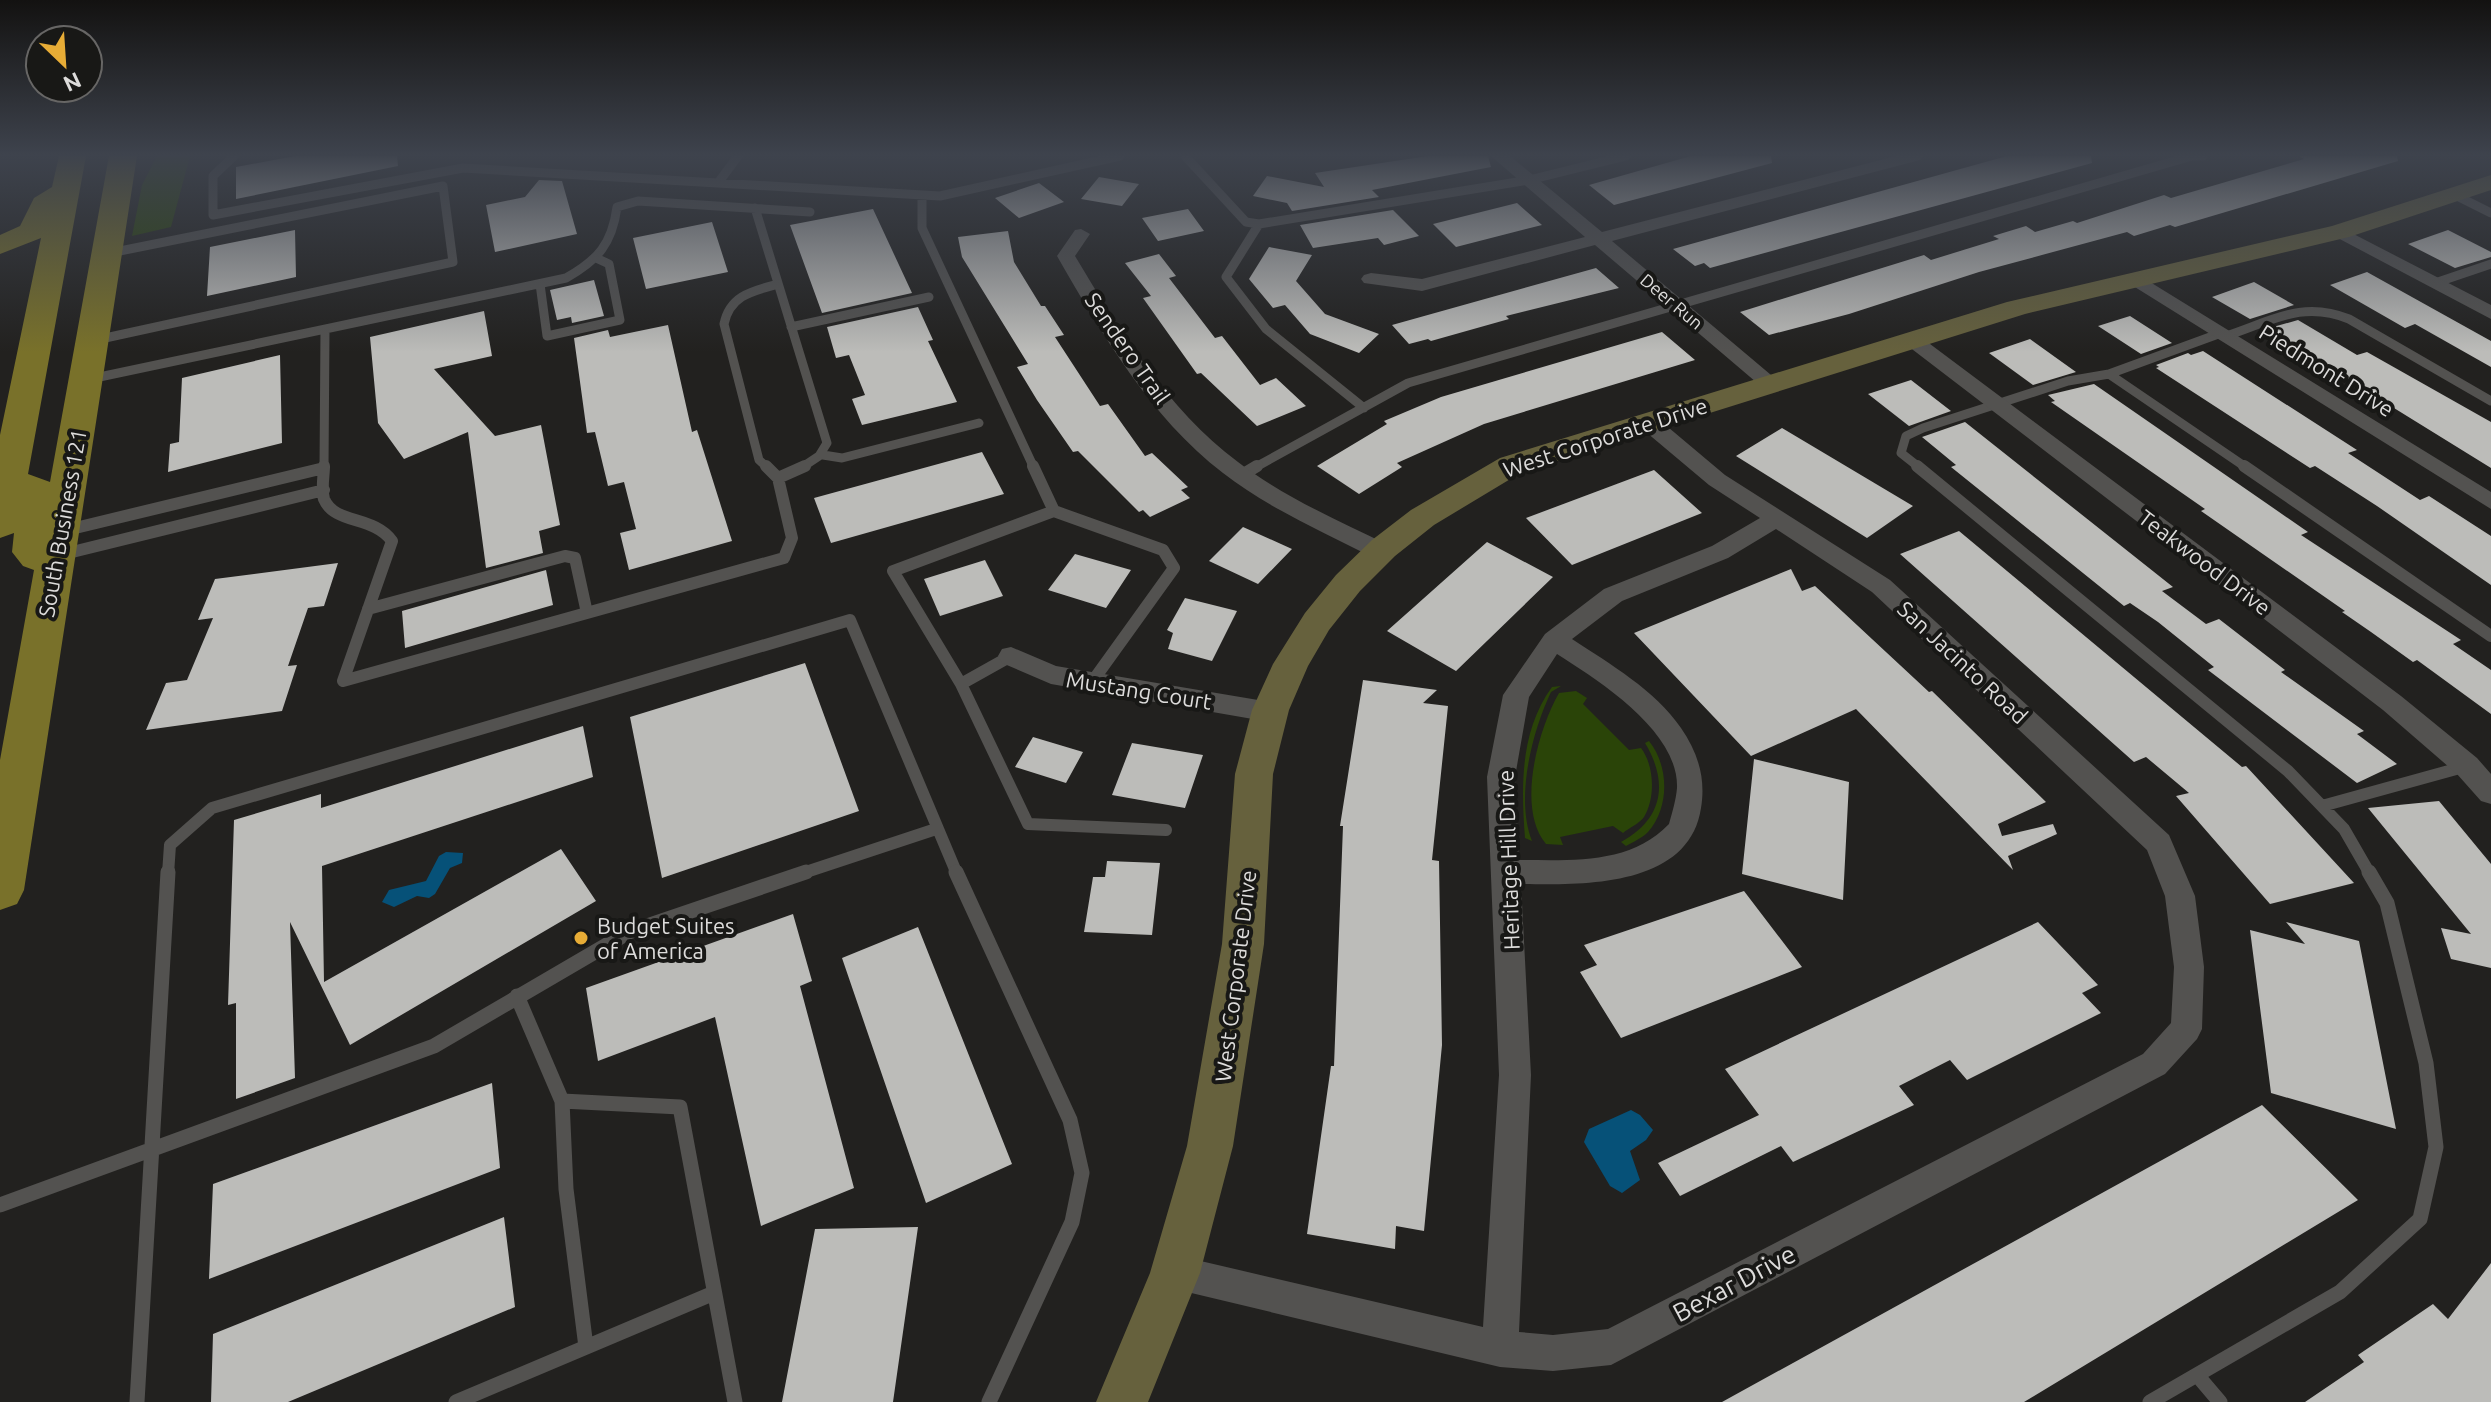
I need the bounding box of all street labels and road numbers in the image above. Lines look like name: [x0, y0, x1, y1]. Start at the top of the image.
street label: Deer Run: [1637, 269, 1707, 333]
street label: Sendero Trail: [1081, 288, 1176, 408]
street label: Piedmont Drive: [2255, 319, 2399, 421]
street label: West Corporate Drive: [1500, 392, 1710, 482]
street label: South Business 121: [33, 427, 91, 619]
street label: Teakwood Drive: [2134, 504, 2276, 620]
street label: San Jacinto Road: [1893, 596, 2033, 728]
street label: Mustang Court: [1064, 666, 1214, 714]
street label: Heritage Hill Drive: [1492, 770, 1524, 950]
street label: West Corporate Drive: [1210, 869, 1260, 1083]
street label: Bexar Drive: [1668, 1239, 1800, 1327]

